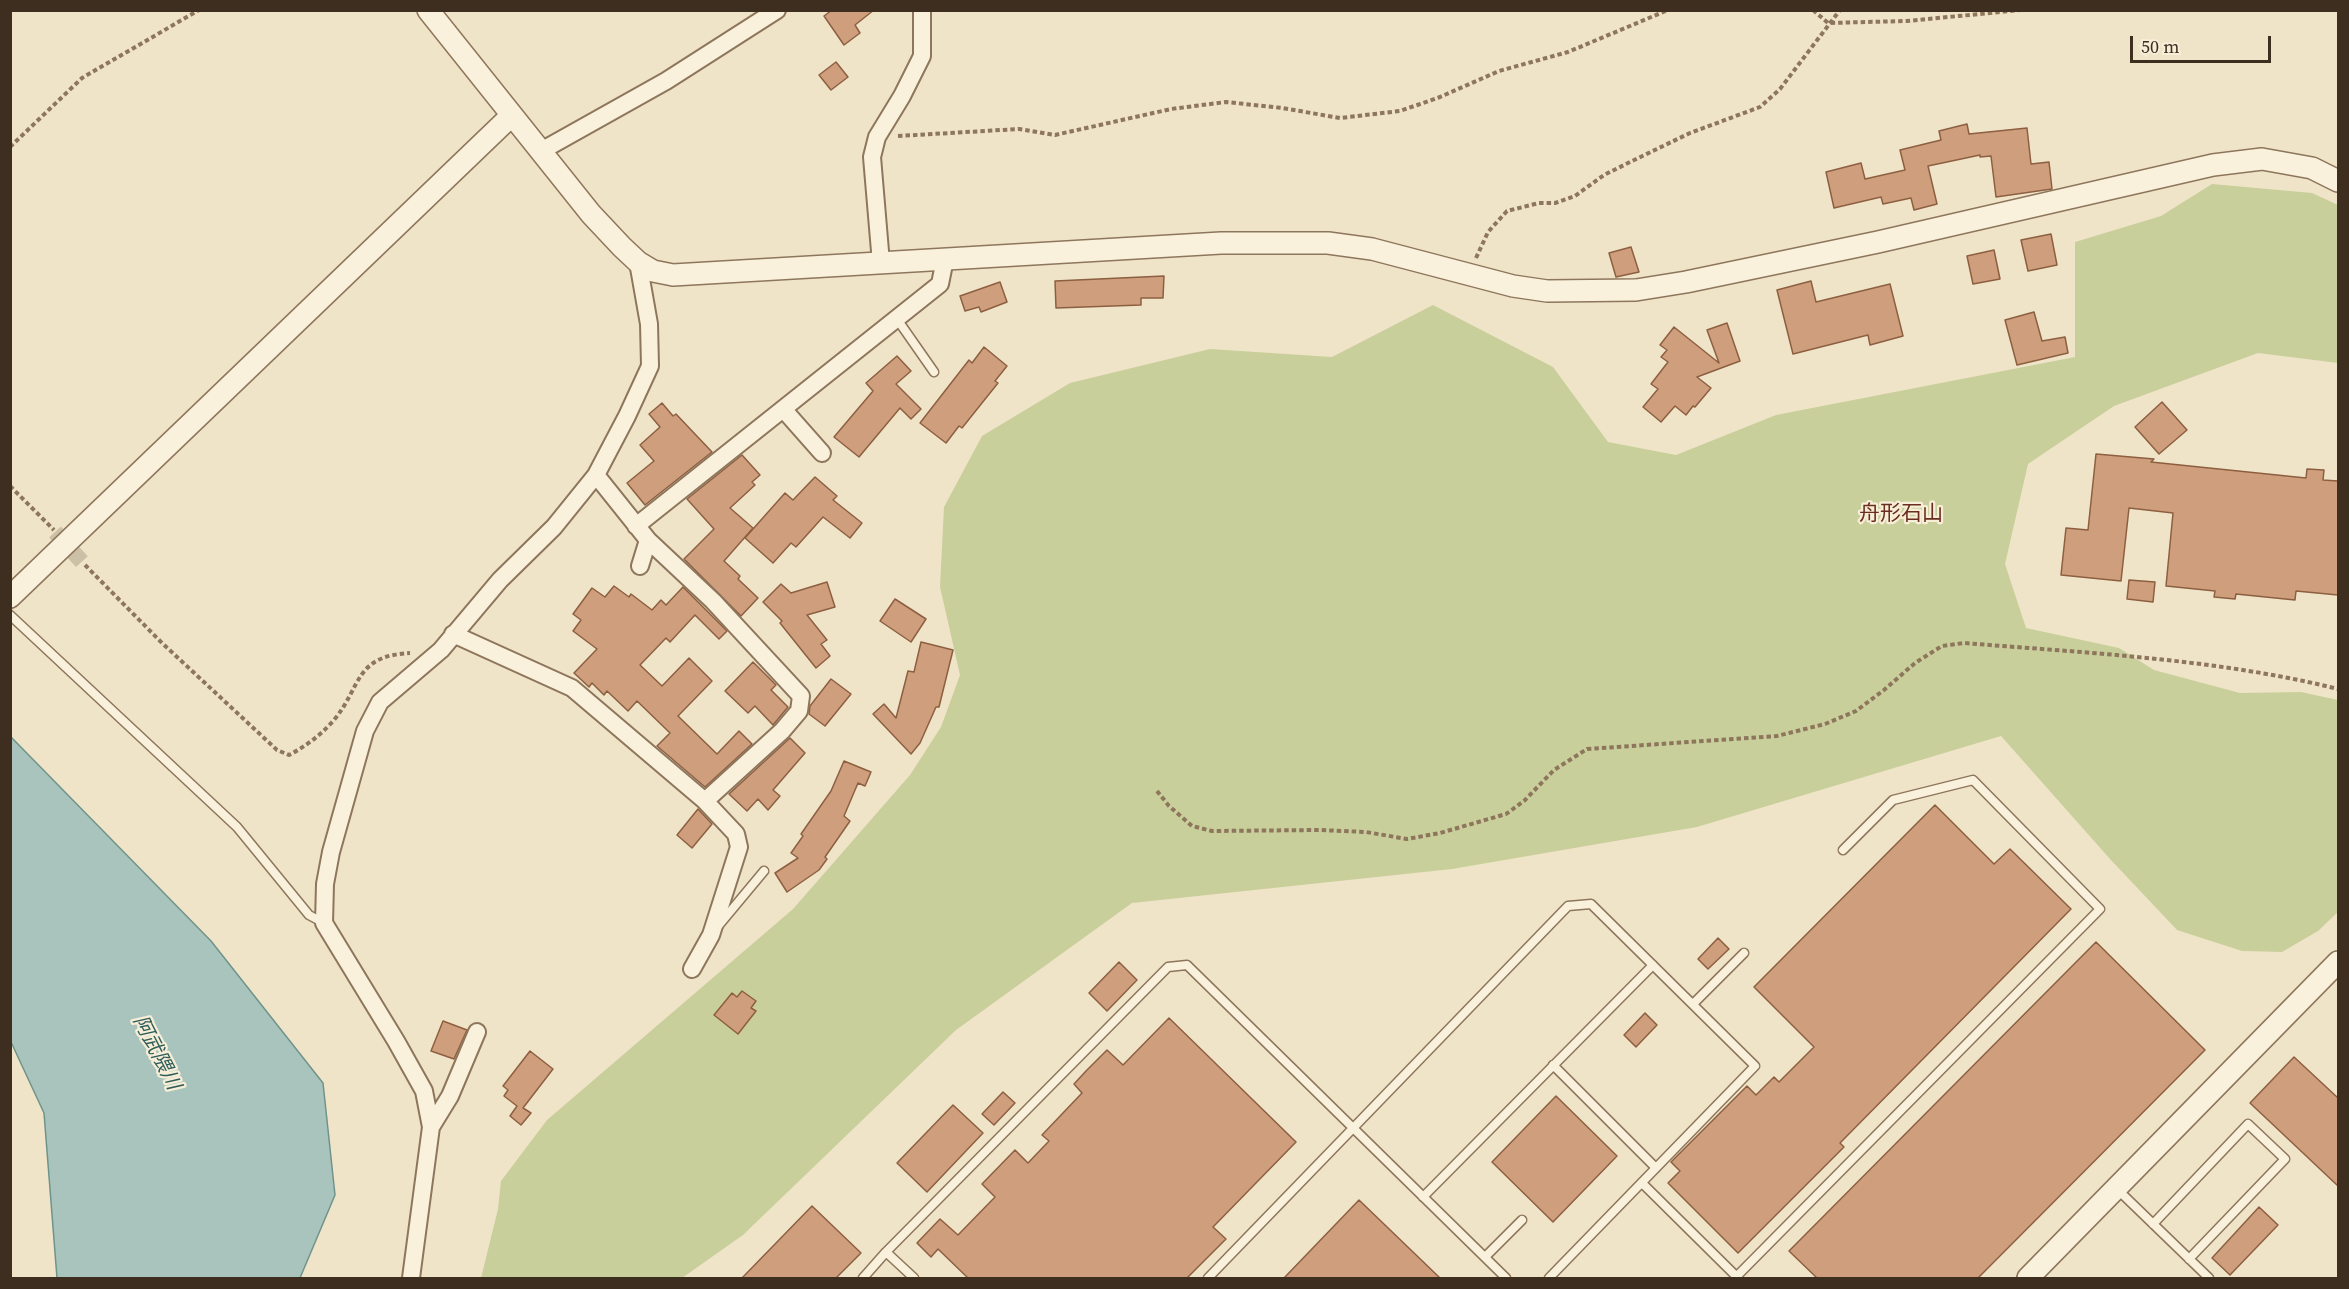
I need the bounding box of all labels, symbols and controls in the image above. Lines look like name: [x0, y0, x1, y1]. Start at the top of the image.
scale bar: [2133, 24, 2274, 62]
text: 50 m: [2141, 34, 2179, 59]
district label: 舟形石山: [1859, 502, 1943, 528]
water label: 阿武隈川: [127, 1012, 185, 1094]

